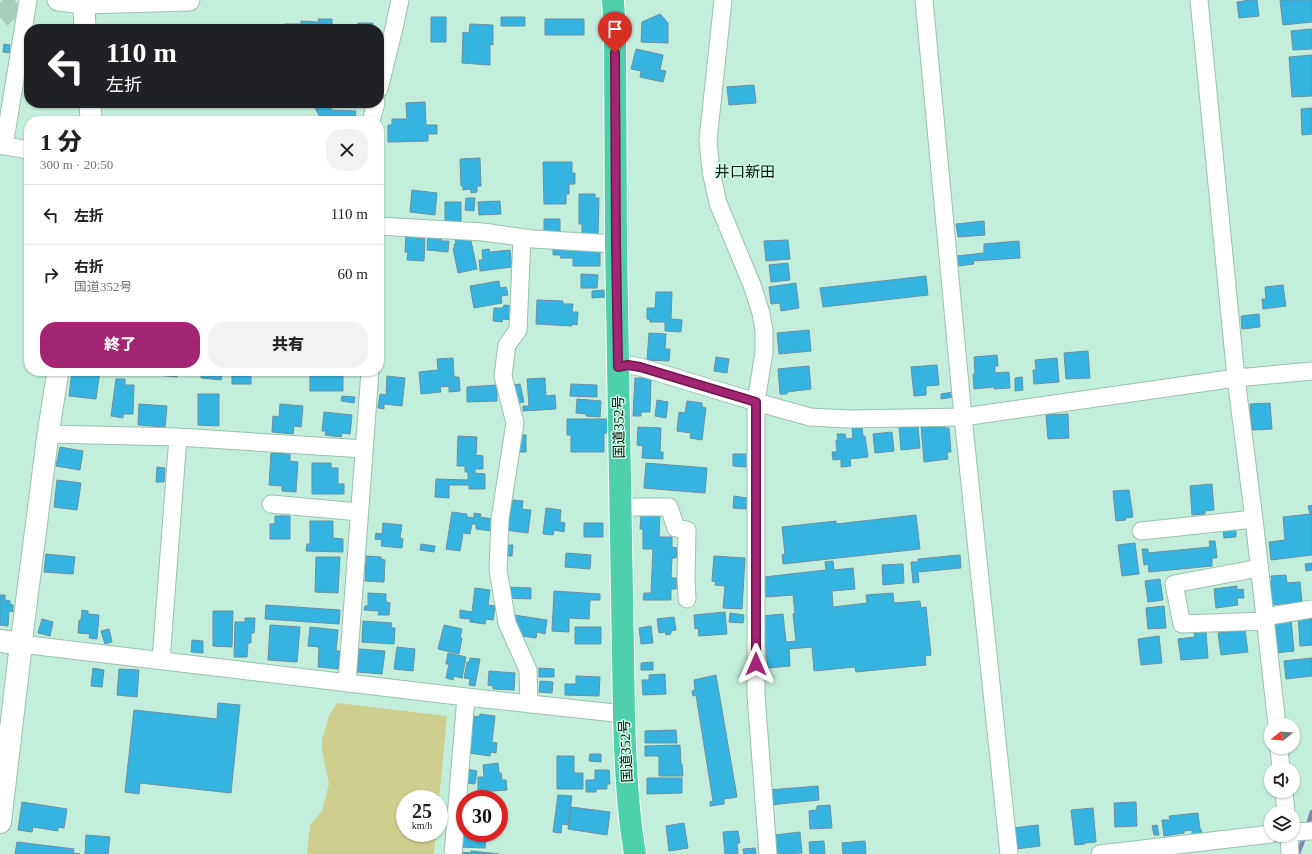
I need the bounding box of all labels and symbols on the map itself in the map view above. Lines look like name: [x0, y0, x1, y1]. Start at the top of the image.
pin: [598, 12, 632, 53]
district label: 井口新田: [715, 163, 775, 180]
street label: 国道352号: [611, 395, 627, 459]
position arrow: [735, 643, 777, 685]
north arrow: [1264, 718, 1300, 754]
street label: 国道352号: [617, 719, 635, 783]
speed limit sign: 30: [456, 790, 508, 842]

